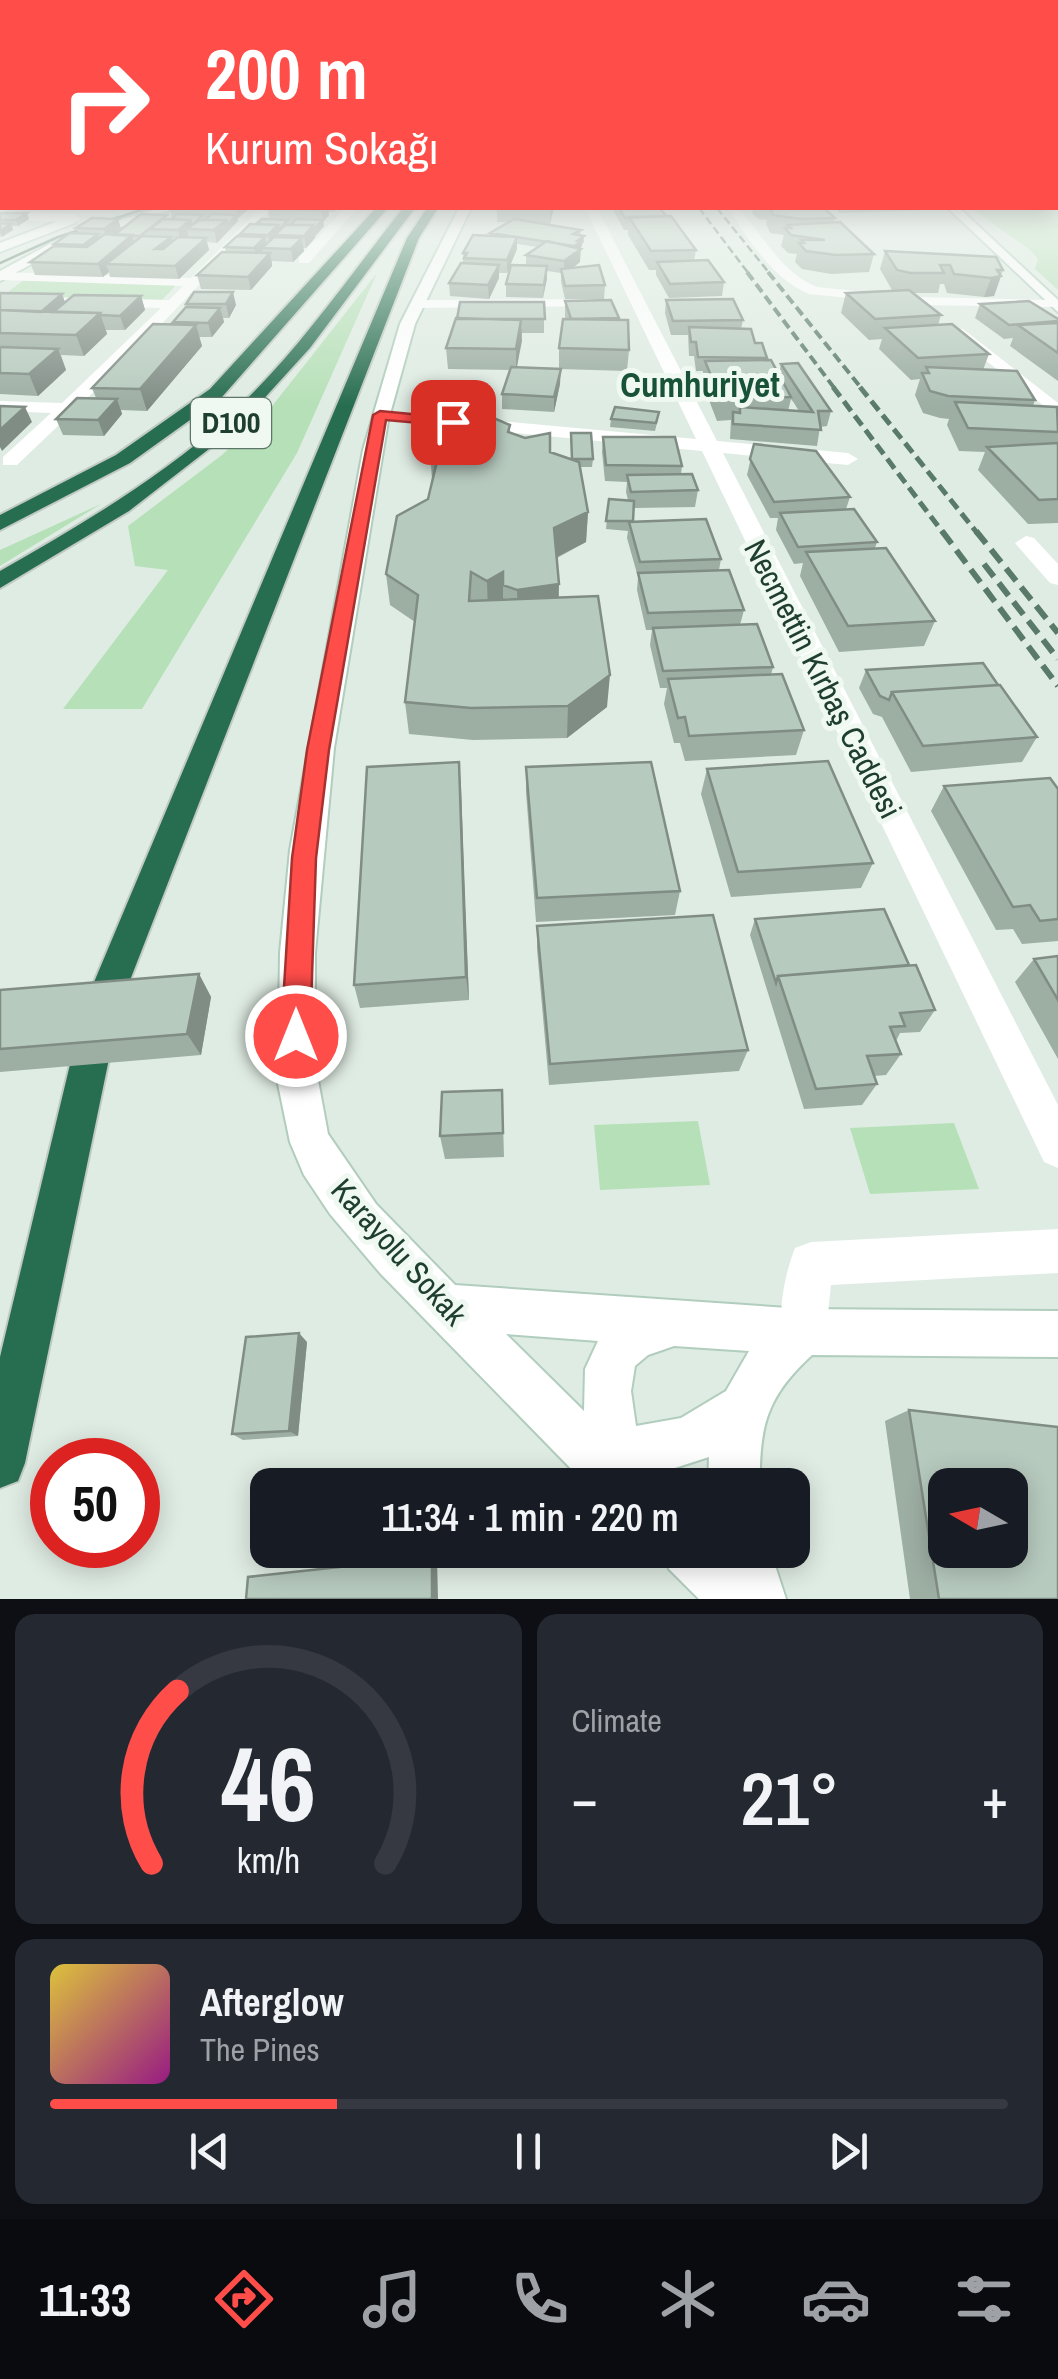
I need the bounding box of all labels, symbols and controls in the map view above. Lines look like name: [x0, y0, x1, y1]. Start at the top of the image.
text: 200 m: [205, 27, 368, 121]
icon: right: [40, 40, 170, 170]
text: Kurum Sokağı: [205, 117, 439, 178]
district label: Cumhuriyet: [620, 361, 780, 408]
pin: [411, 380, 496, 465]
icon: arrive: [426, 395, 481, 450]
road number: D100: [191, 398, 271, 448]
street label: Necmettin Kırbaş Caddesi: [734, 532, 912, 826]
position arrow: [244, 984, 348, 1088]
street label: Karayolu Sokak: [322, 1169, 477, 1335]
speed limit sign: 50: [30, 1438, 160, 1568]
north arrow: [928, 1468, 1028, 1568]
map controls: [928, 1468, 1028, 1568]
text: 11:34 · 1 min · 220 m: [381, 1492, 679, 1543]
text: Climate: [572, 1699, 662, 1742]
text: 46: [221, 1713, 316, 1853]
text: 21°: [741, 1747, 839, 1848]
text: −: [572, 1761, 598, 1835]
text: +: [982, 1761, 1008, 1835]
text: km/h: [236, 1836, 300, 1884]
text: Afterglow: [200, 1977, 344, 2028]
text: The Pines: [200, 2028, 320, 2071]
icon: previous: [182, 2124, 237, 2179]
icon: pause: [501, 2124, 556, 2179]
icon: next: [821, 2124, 876, 2179]
icon: directions: [209, 2264, 279, 2334]
icon: music: [357, 2264, 427, 2334]
icon: phone: [505, 2264, 575, 2334]
icon: climate: [653, 2264, 723, 2334]
icon: car: [801, 2264, 871, 2334]
icon: filters: [949, 2264, 1019, 2334]
text: 11:33: [39, 2269, 131, 2330]

